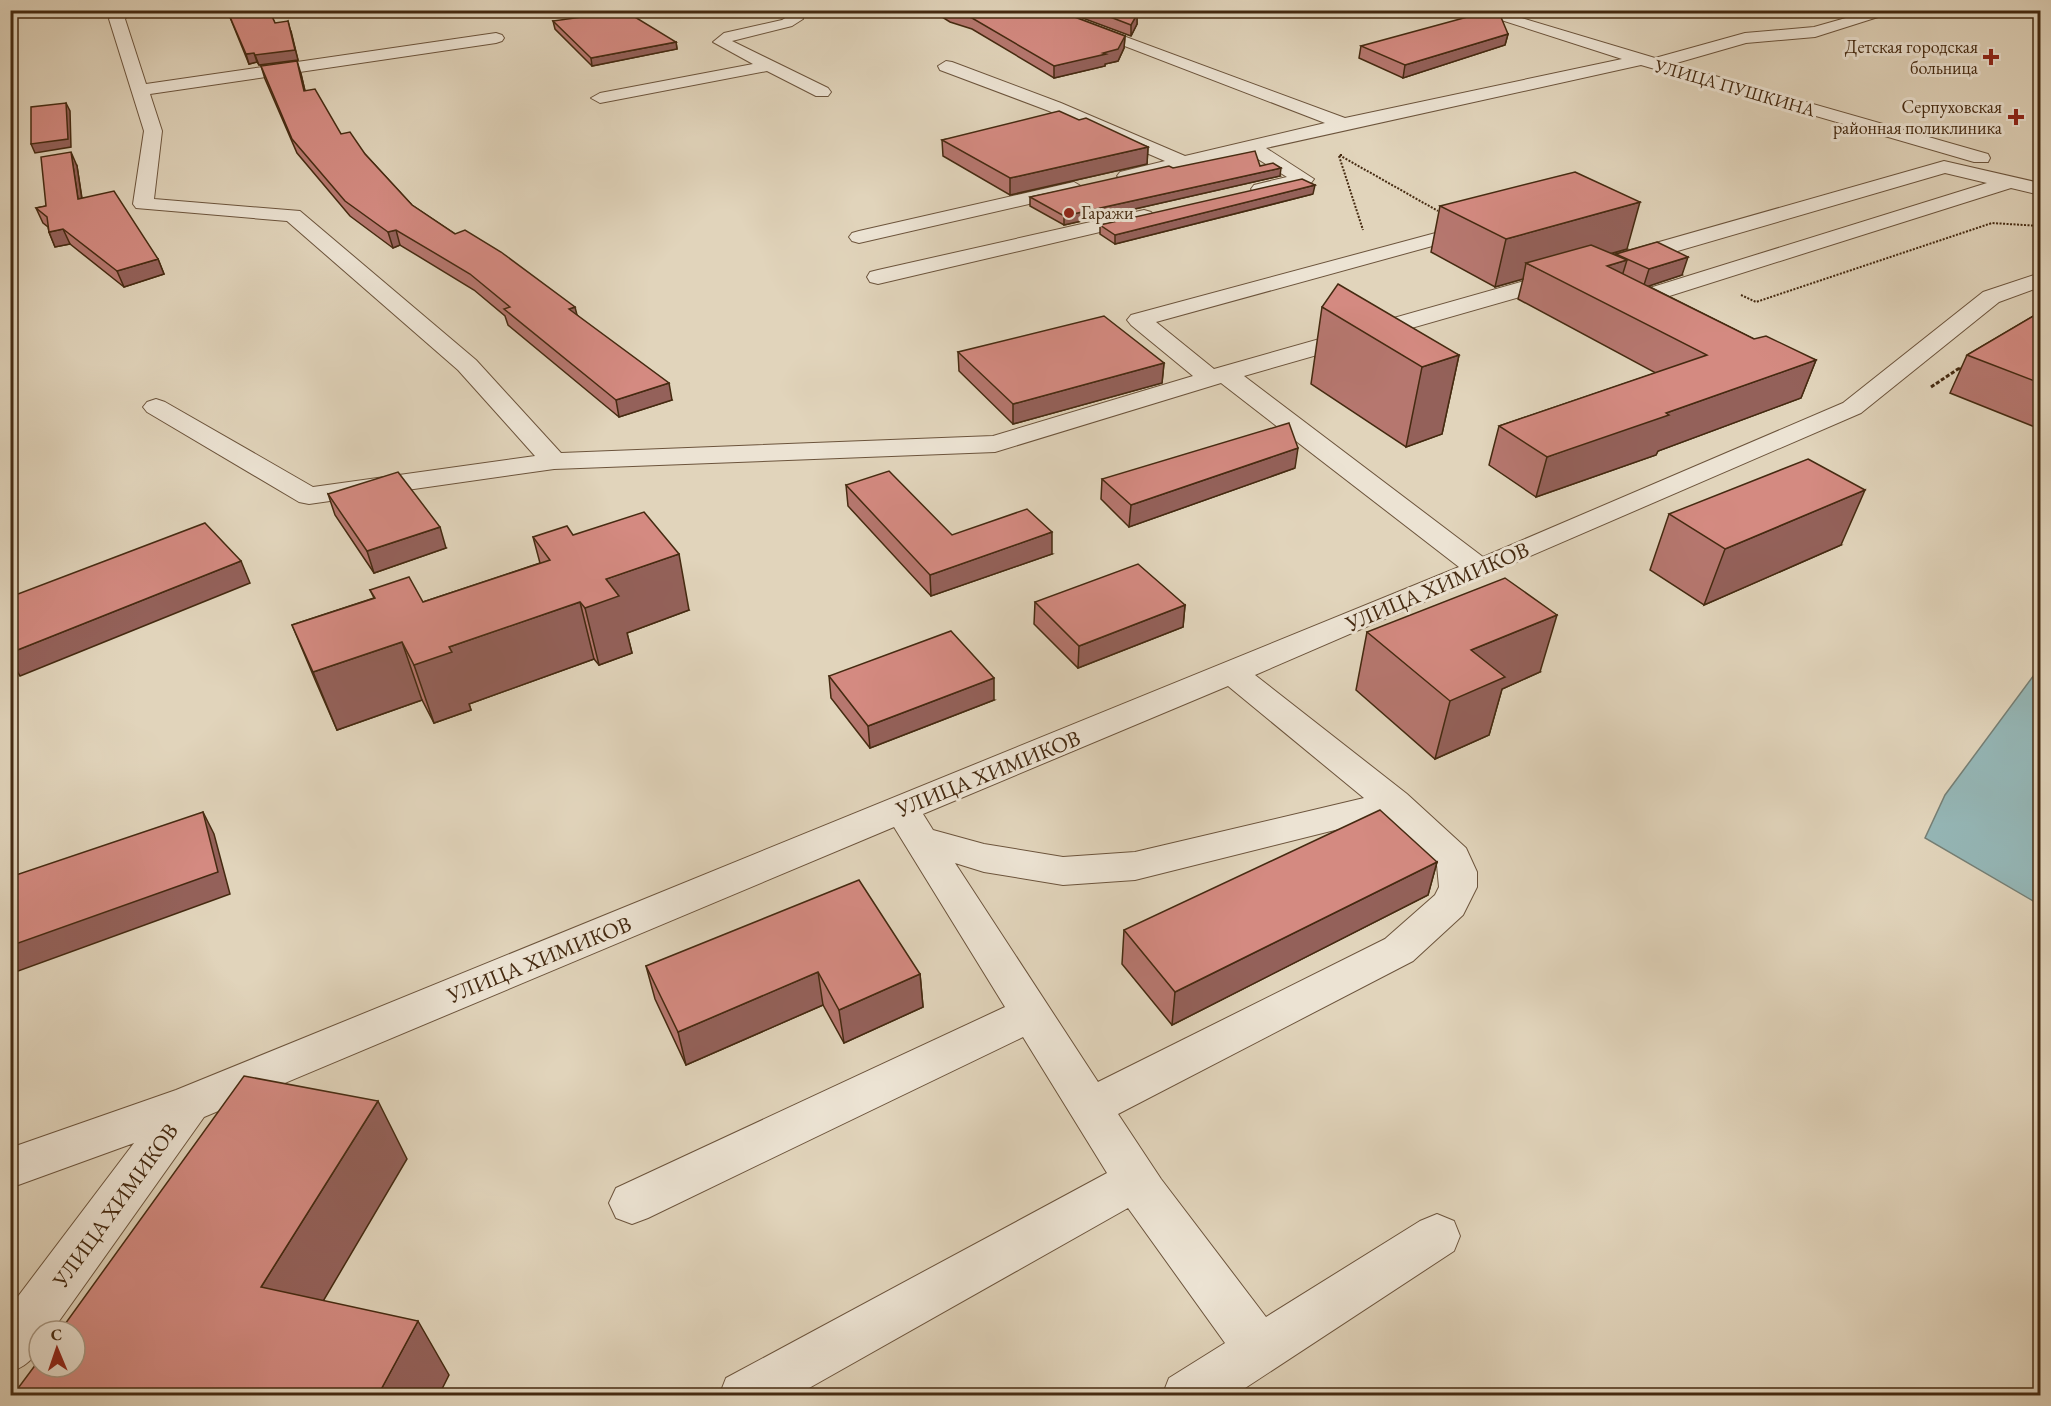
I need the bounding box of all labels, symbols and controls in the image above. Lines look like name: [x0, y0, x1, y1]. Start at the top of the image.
place label: Детская городская больница: [1845, 35, 1979, 79]
marker: Детская городская больница: [1982, 48, 2000, 66]
street label: УЛИЦА ПУШКИНА: [1651, 53, 1819, 122]
place label: Серпуховская районная поликлиника: [1833, 95, 2003, 139]
marker: Серпуховская районная поликлиника: [2007, 108, 2025, 126]
place label: Гаражи: [1081, 201, 1134, 224]
marker: Гаражи: [1062, 206, 1076, 220]
street label: УЛИЦА ХИМИКОВ: [1340, 535, 1533, 639]
street label: УЛИЦА ХИМИКОВ: [891, 723, 1085, 824]
street label: УЛИЦА ХИМИКОВ: [442, 909, 636, 1010]
street label: УЛИЦА ХИМИКОВ: [45, 1117, 185, 1294]
north arrow: [27, 1319, 87, 1379]
text: С: [50, 1324, 63, 1345]

